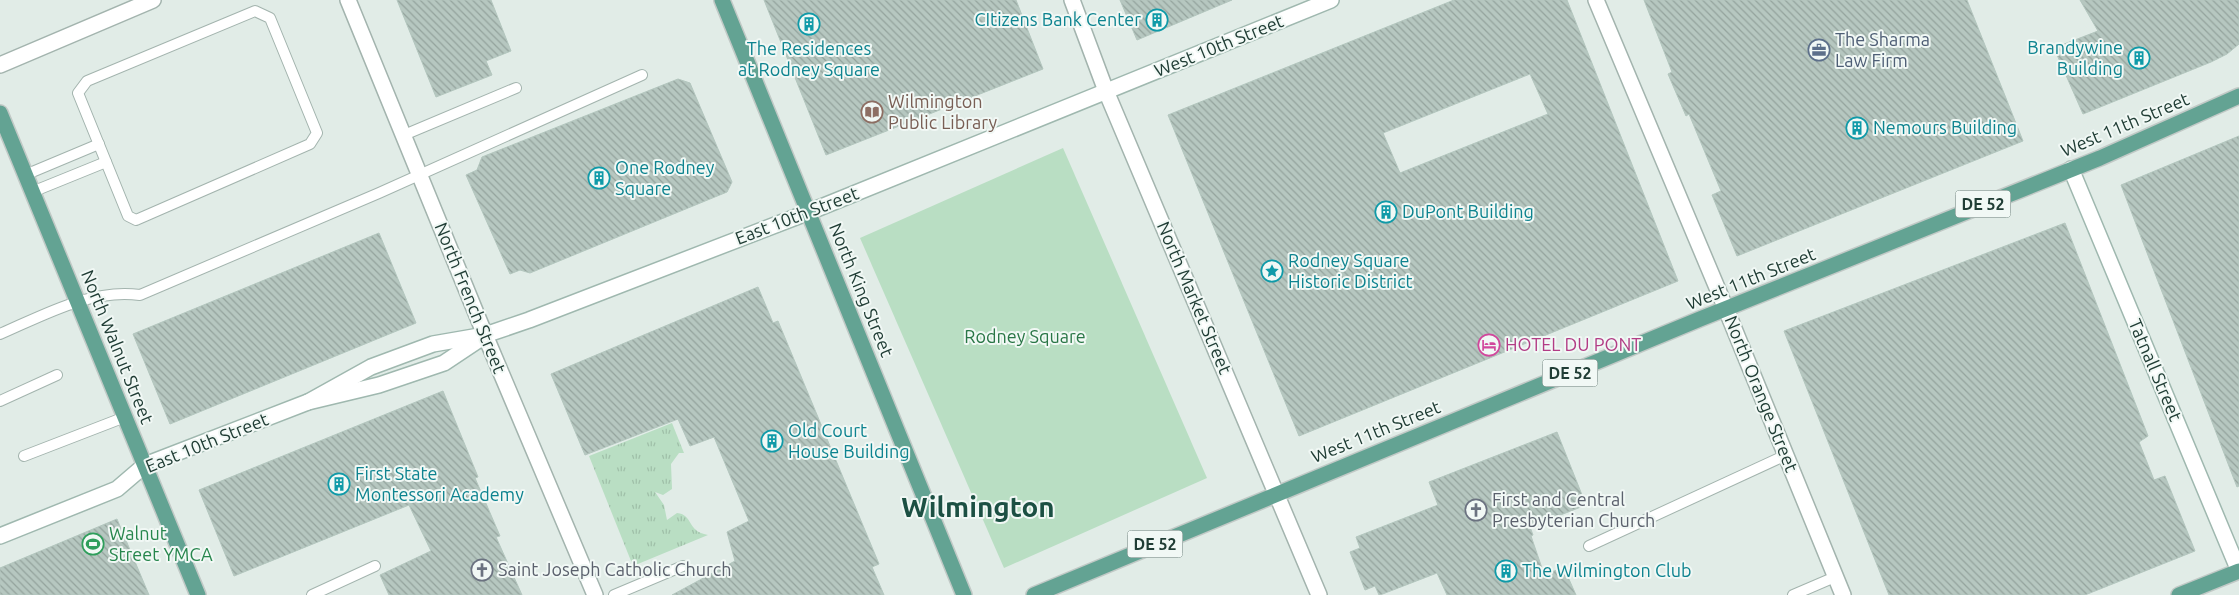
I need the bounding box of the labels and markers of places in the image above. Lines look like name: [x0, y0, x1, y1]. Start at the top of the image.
building icon: CItizens Bank Center: [1145, 8, 1169, 32]
place label: CItizens Bank Center: [974, 9, 1141, 29]
building icon: The Residences at Rodney Square: [797, 12, 821, 36]
place label: The Sharma Law Firm: [1835, 29, 1930, 70]
place label: Brandywine Building: [2027, 37, 2123, 78]
place label: The Residences at Rodney Square: [738, 38, 880, 79]
office icon: The Sharma Law Firm: [1807, 38, 1831, 62]
building icon: Brandywine Building: [2127, 46, 2151, 70]
place label: Wilmington Public Library: [888, 91, 997, 132]
library icon: Wilmington Public Library: [860, 100, 884, 124]
building icon: Nemours Building: [1845, 116, 1869, 140]
place label: Nemours Building: [1873, 117, 2017, 137]
place label: One Rodney Square: [615, 157, 715, 198]
building icon: One Rodney Square: [587, 166, 611, 190]
building icon: DuPont Building: [1374, 200, 1398, 224]
place label: DuPont Building: [1402, 201, 1534, 221]
place label: Rodney Square Historic District: [1288, 250, 1413, 291]
place icon: Rodney Square Historic District: [1260, 259, 1284, 283]
hotel icon: HOTEL DU PONT: [1477, 333, 1501, 357]
place label: HOTEL DU PONT: [1505, 334, 1641, 354]
place label: Old Court House Building: [788, 420, 910, 461]
building icon: Old Court House Building: [760, 429, 784, 453]
place label: First State Montessori Academy: [355, 463, 524, 504]
building icon: First State Montessori Academy: [327, 472, 351, 496]
place label: First and Central Presbyterian Church: [1492, 489, 1655, 530]
church icon: First and Central Presbyterian Church: [1464, 498, 1488, 522]
place label: Walnut Street YMCA: [109, 523, 213, 564]
sports icon: Walnut Street YMCA: [81, 532, 105, 556]
church icon: Saint Joseph Catholic Church: [470, 558, 494, 582]
place label: Saint Joseph Catholic Church: [498, 559, 731, 579]
building icon: The Wilmington Club: [1494, 559, 1518, 583]
place label: The Wilmington Club: [1522, 560, 1692, 580]

